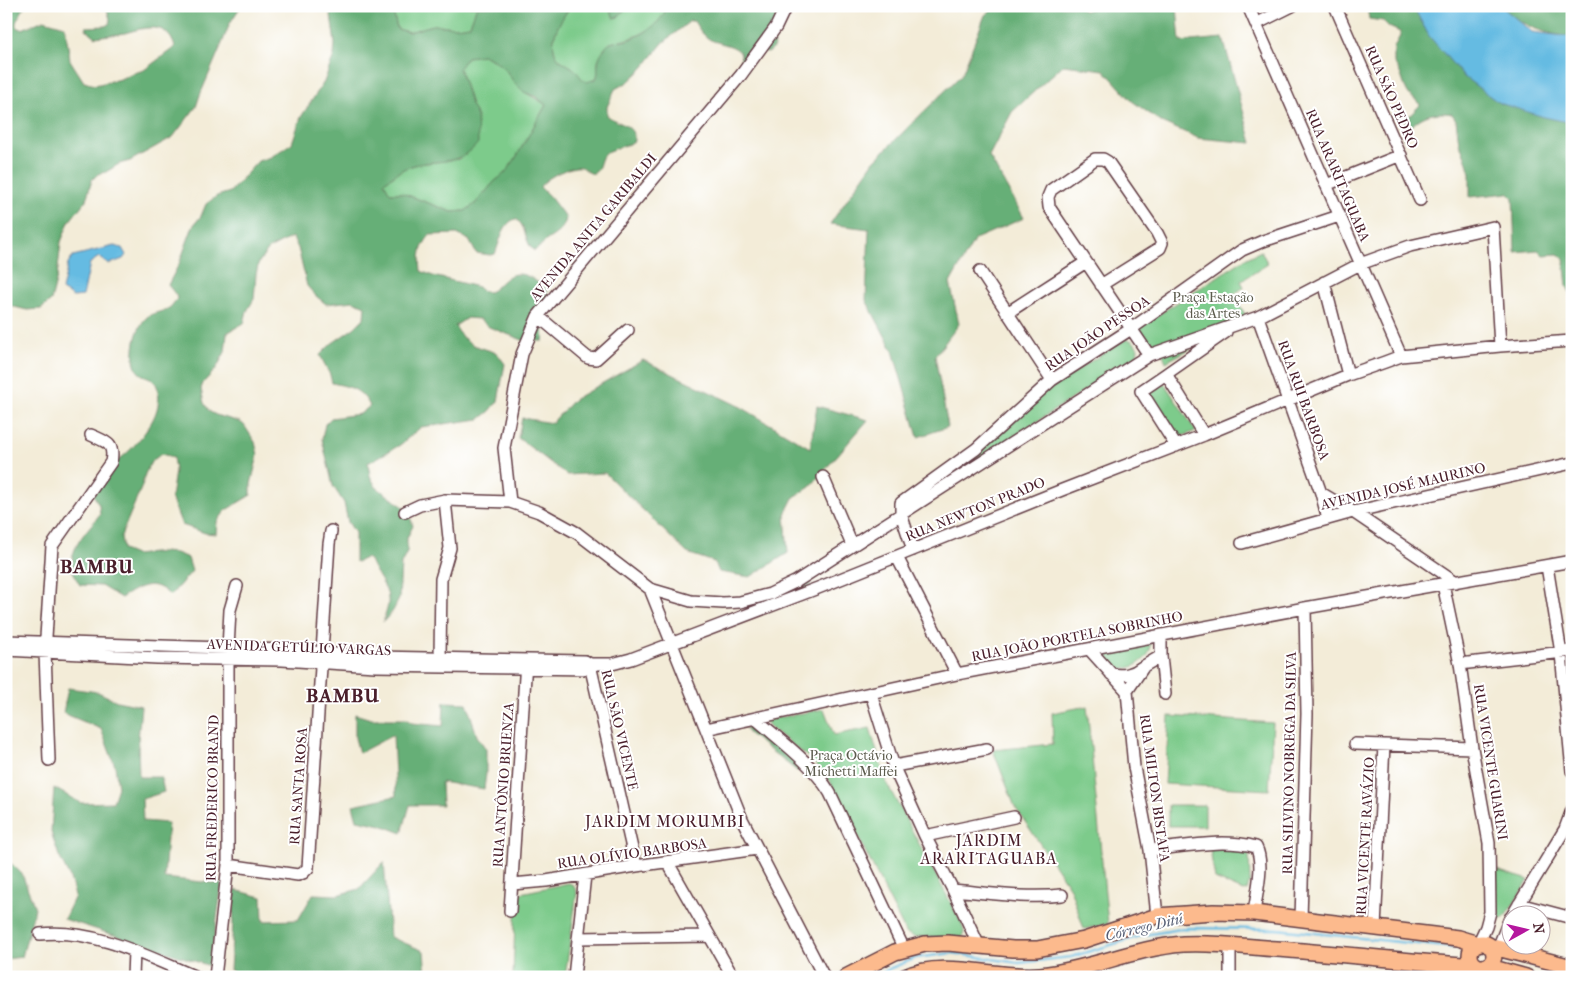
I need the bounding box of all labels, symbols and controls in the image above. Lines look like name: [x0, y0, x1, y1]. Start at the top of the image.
street label: RUA SÃO PEDRO: [1361, 43, 1422, 151]
street label: RUA ARARITAGUABA: [1302, 106, 1374, 245]
street label: AVENIDA ANITA GARIBALDI: [526, 149, 661, 306]
park label: Praça Estação das Artes: [1172, 289, 1254, 322]
street label: RUA JOÃO PESSOA: [1042, 292, 1154, 375]
street label: RUA RUI BARBOSA: [1274, 338, 1333, 463]
street label: AVENIDA JOSÉ MAURINO: [1318, 458, 1487, 514]
street label: RUA NEWTON PRADO: [903, 474, 1047, 545]
district label: BAMBU: [60, 556, 134, 578]
street label: RUA JOÃO PORTELA SOBRINHO: [970, 608, 1184, 665]
street label: AVENIDA GETÚLIO VARGAS: [206, 635, 391, 659]
street label: RUA SILVINO NOBREGA DA SILVA: [1279, 651, 1300, 874]
street label: RUA SÃO VICENTE: [597, 668, 642, 793]
street label: RUA VICENTE GUARINI: [1470, 683, 1511, 842]
district label: BAMBU: [306, 685, 380, 707]
street label: RUA ANTÔNIO BRIENZA: [488, 701, 518, 868]
street label: RUA MILTON BISTAFA: [1136, 713, 1173, 864]
street label: RUA FREDERICO BRAND: [203, 714, 222, 881]
street label: RUA SANTA ROSA: [286, 726, 311, 845]
park label: Praça Octávio Michetti Maffei: [804, 747, 898, 780]
street label: RUA VICENTE RAVÁZIO: [1352, 757, 1378, 915]
district label: JARDIM MORUMBI: [583, 812, 745, 831]
district label: JARDIM ARARITAGUABA: [919, 831, 1058, 868]
street label: RUA OLÍVIO BARBOSA: [556, 833, 709, 872]
north arrow: [1500, 906, 1550, 956]
water label: Córrego Ditú: [1103, 909, 1185, 945]
text: N: [1529, 922, 1548, 935]

